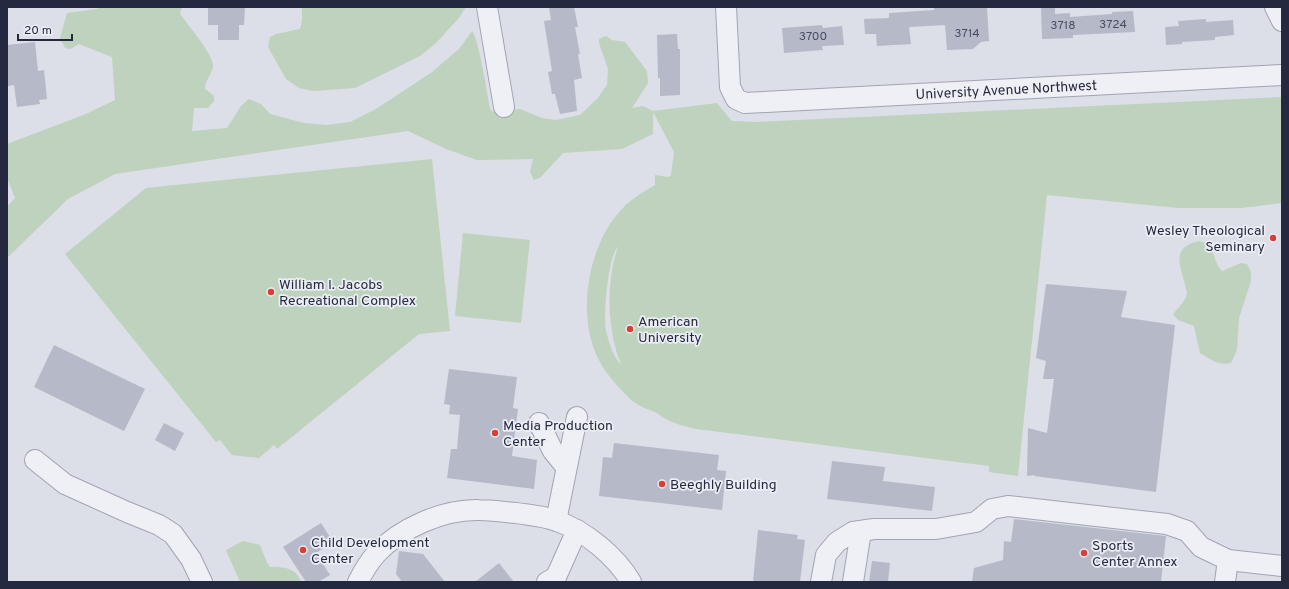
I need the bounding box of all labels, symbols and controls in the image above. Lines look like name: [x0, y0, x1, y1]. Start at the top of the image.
scale bar: [18, 16, 72, 42]
house number: 3724: [1099, 17, 1127, 33]
house number: 3718: [1050, 18, 1076, 34]
text: 20 m: [24, 23, 52, 39]
house number: 3714: [954, 26, 980, 42]
house number: 3700: [799, 29, 827, 45]
street label: University Avenue Northwest: [915, 78, 1098, 104]
place label: Wesley Theological Seminary: [1146, 223, 1265, 256]
marker: Wesley Theological Seminary: [1268, 233, 1278, 243]
place label: William I. Jacobs Recreational Complex: [279, 277, 416, 310]
marker: William I. Jacobs Recreational Complex: [266, 287, 276, 297]
place label: American University: [638, 314, 702, 347]
marker: American University: [625, 324, 635, 334]
place label: Media Production Center: [503, 418, 613, 451]
marker: Media Production Center: [490, 428, 500, 438]
place label: Beeghly Building: [670, 477, 777, 494]
marker: Beeghly Building: [657, 479, 667, 489]
place label: Child Development Center: [311, 535, 430, 568]
place label: Sports Center Annex: [1092, 538, 1177, 571]
marker: Child Development Center: [298, 545, 308, 555]
marker: Sports Center Annex: [1079, 548, 1089, 558]

